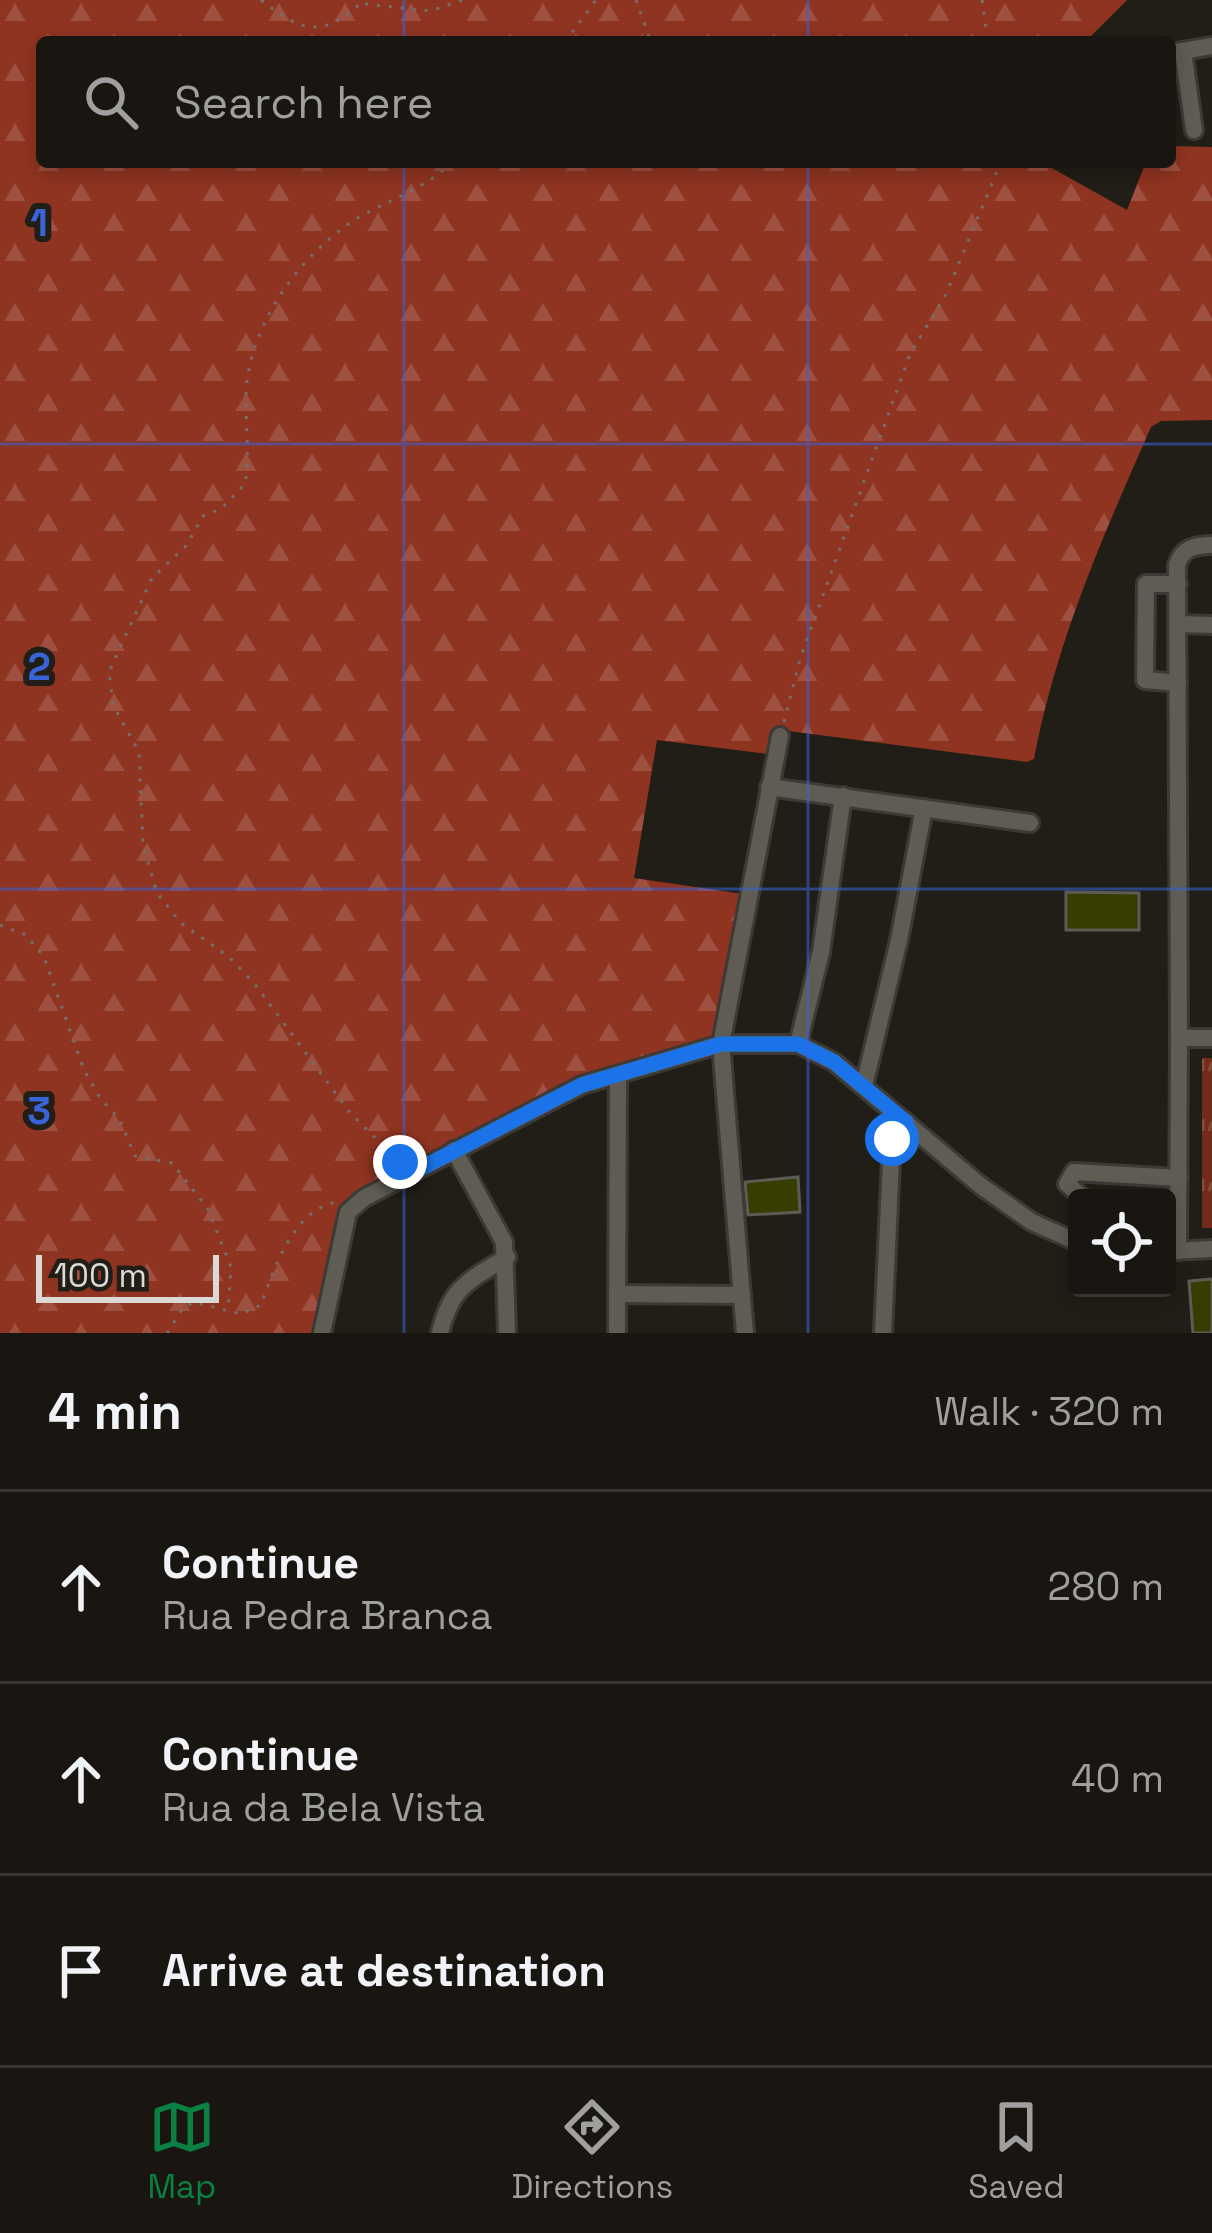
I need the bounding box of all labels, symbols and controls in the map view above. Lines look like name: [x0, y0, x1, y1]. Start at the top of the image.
search box: [36, 36, 1176, 168]
icon: search: [78, 69, 144, 135]
text: Search here: [174, 74, 433, 131]
text: 1: [30, 198, 48, 247]
text: 2: [27, 642, 51, 691]
text: 3: [27, 1086, 51, 1135]
route start: [865, 1112, 919, 1166]
route end: [373, 1135, 427, 1189]
map controls: [1068, 1189, 1176, 1297]
button: locate: [1068, 1189, 1176, 1297]
scale bar: [36, 1249, 219, 1302]
text: 100 m: [54, 1255, 147, 1297]
text: 4 min: [48, 1379, 182, 1444]
text: Walk · 320 m: [934, 1387, 1164, 1436]
text: Continue: [162, 1534, 359, 1591]
icon: ahead: [48, 1554, 114, 1620]
text: 280 m: [1048, 1562, 1164, 1611]
text: Rua Pedra Branca: [162, 1591, 492, 1640]
text: Continue: [162, 1726, 359, 1783]
icon: ahead: [48, 1746, 114, 1812]
text: 40 m: [1071, 1754, 1164, 1803]
text: Rua da Bela Vista: [162, 1783, 485, 1832]
icon: arrive: [48, 1938, 114, 2004]
text: Arrive at destination: [162, 1942, 606, 1999]
tab: Map: [148, 2094, 216, 2208]
tab: Directions: [511, 2094, 673, 2208]
tab: Saved: [968, 2094, 1064, 2208]

